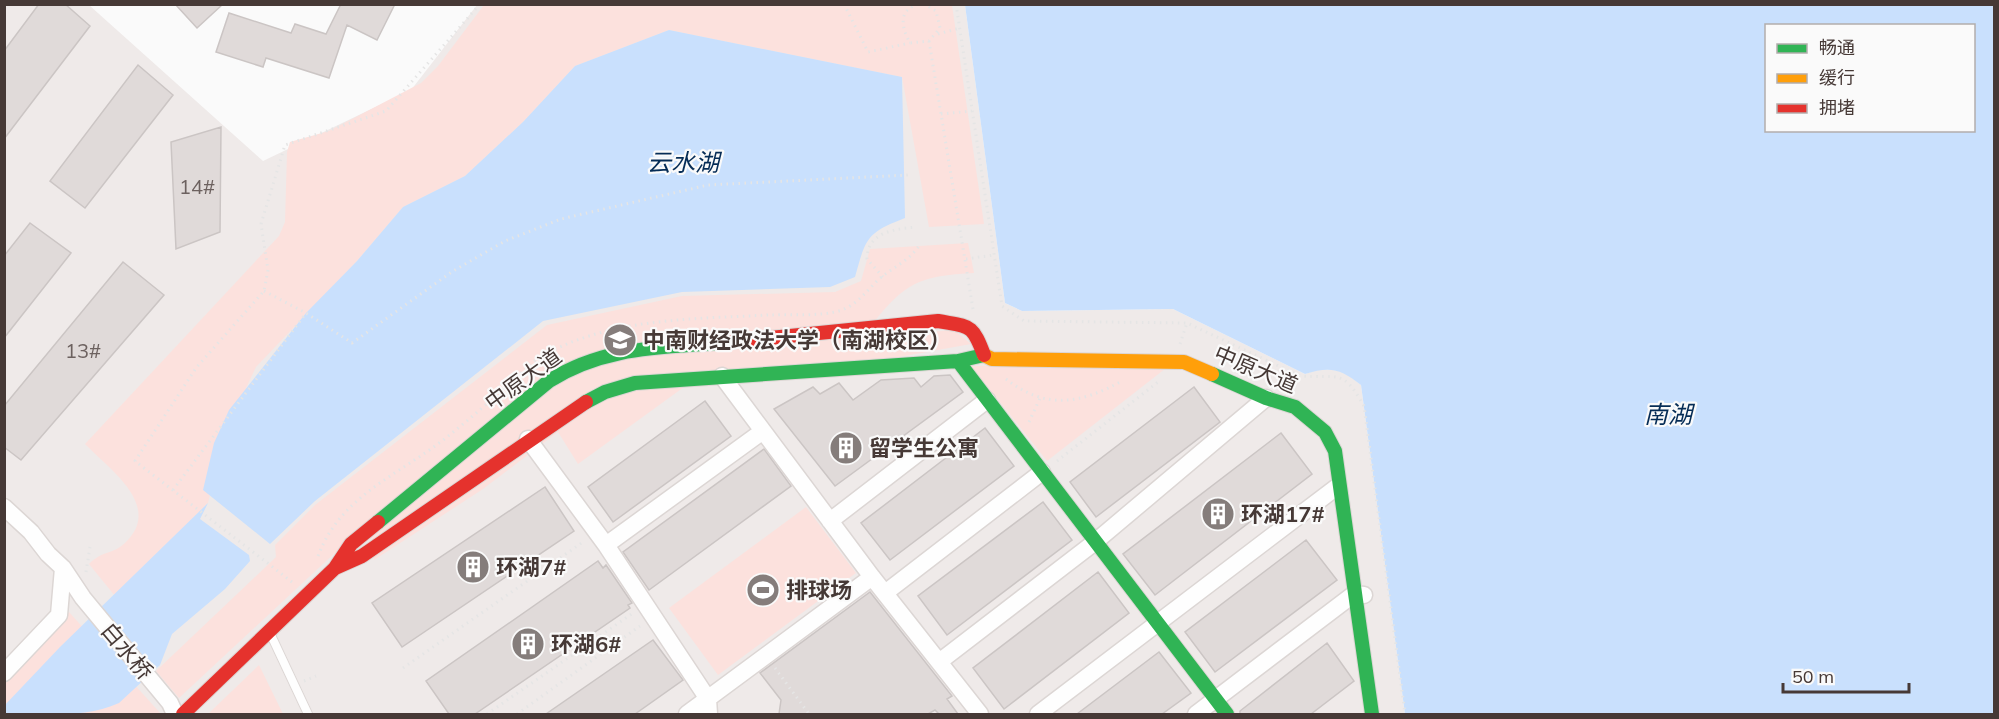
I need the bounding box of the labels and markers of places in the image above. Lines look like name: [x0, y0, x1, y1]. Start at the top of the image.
school or university icon: 中南财经政法大学（南湖校区）: [602, 322, 638, 358]
place label: 中南财经政法大学（南湖校区）: [643, 326, 951, 354]
building icon: 留学生公寓: [828, 430, 864, 466]
place label: 留学生公寓: [869, 434, 979, 462]
building icon: 环湖17#: [1200, 496, 1236, 532]
place label: 环湖17#: [1241, 500, 1325, 528]
building icon: 环湖7#: [455, 549, 491, 585]
place label: 环湖7#: [496, 553, 566, 581]
sports icon: 排球场: [745, 572, 781, 608]
place label: 排球场: [786, 576, 852, 604]
building icon: 环湖6#: [510, 626, 546, 662]
place label: 环湖6#: [551, 630, 621, 658]

